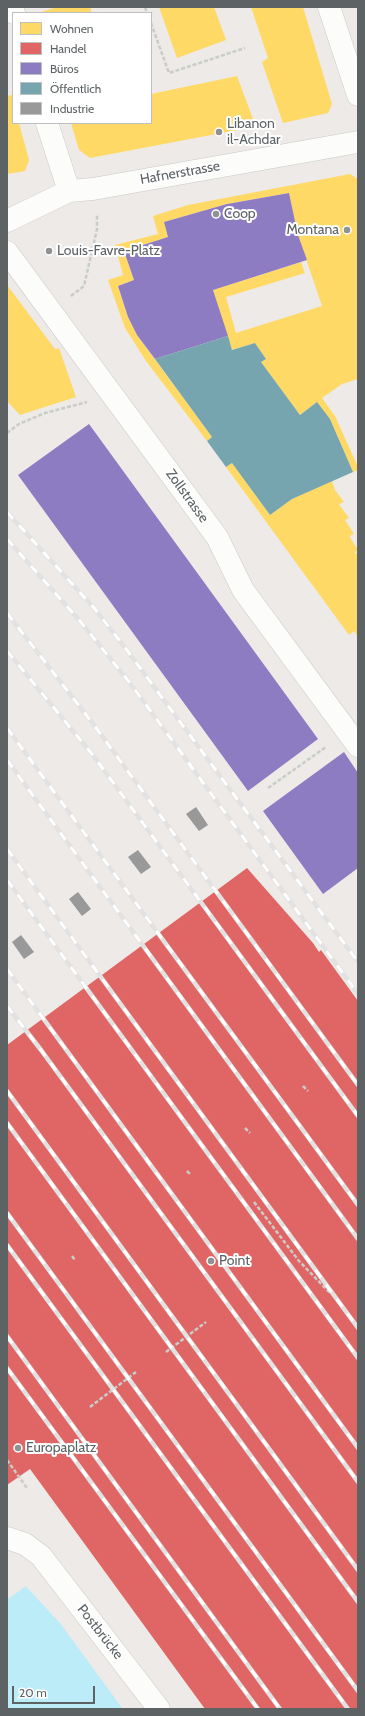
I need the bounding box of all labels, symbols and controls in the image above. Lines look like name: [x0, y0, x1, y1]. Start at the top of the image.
legend: [12, 12, 152, 124]
text: Wohnen: [50, 21, 94, 36]
text: Handel: [50, 41, 86, 56]
text: Büros: [50, 61, 79, 76]
text: Öffentlich: [50, 81, 101, 96]
text: Industrie: [50, 101, 94, 116]
place label: Libanon il-Achdar: [227, 116, 281, 148]
marker: Libanon il-Achdar: [214, 127, 224, 137]
street label: Hafnerstrasse: [139, 158, 221, 188]
place label: Coop: [224, 206, 256, 222]
marker: Coop: [211, 209, 221, 219]
place label: Montana: [286, 222, 339, 238]
marker: Montana: [342, 225, 352, 235]
place label: Louis-Favre-Platz: [57, 243, 160, 259]
marker: Louis-Favre-Platz: [44, 246, 54, 256]
street label: Zollstrasse: [162, 466, 212, 526]
place label: Point: [219, 1253, 250, 1269]
marker: Point: [206, 1256, 216, 1266]
place label: Europaplatz: [26, 1440, 96, 1456]
marker: Europaplatz: [13, 1443, 23, 1453]
street label: Postbrücke: [73, 1601, 127, 1663]
scale bar: [14, 1678, 97, 1704]
text: 20 m: [19, 1685, 47, 1700]

